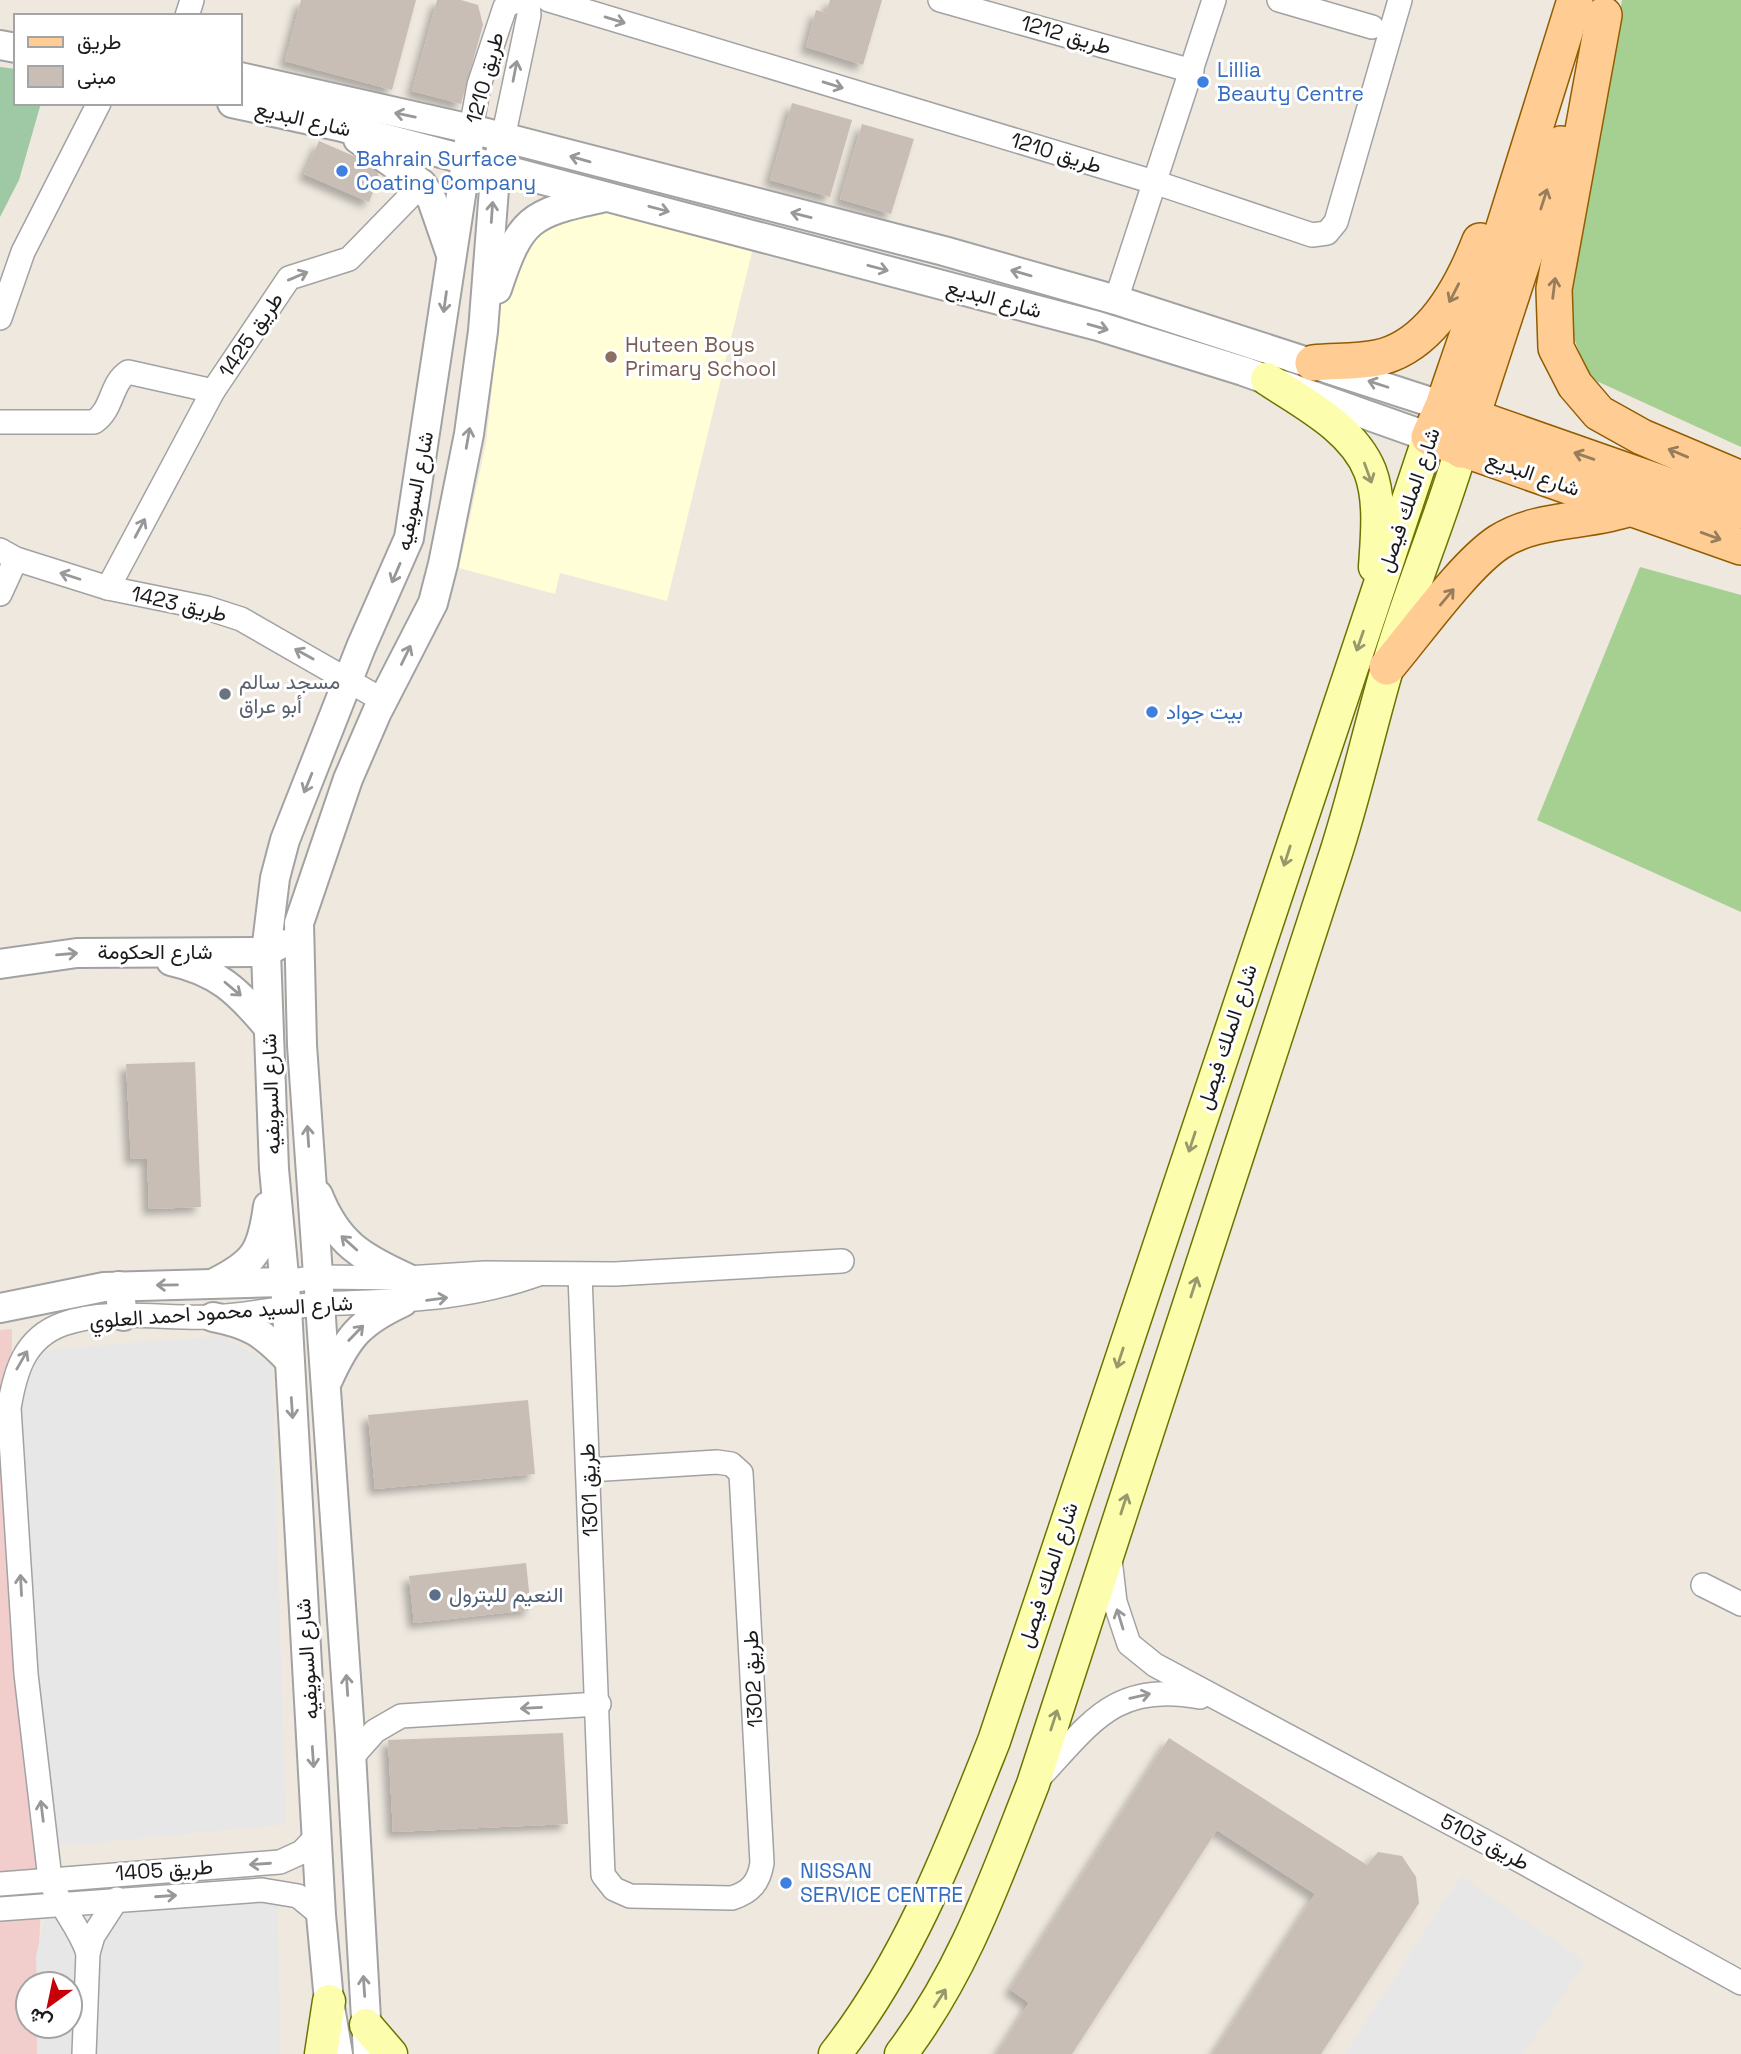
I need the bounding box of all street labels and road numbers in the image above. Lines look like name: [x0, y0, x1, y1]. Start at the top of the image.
street label: طريق 1212: [1018, 9, 1114, 60]
street label: طريق 1210: [459, 29, 510, 127]
street label: شارع البديع: [252, 94, 354, 144]
street label: طريق 1210: [1007, 126, 1105, 179]
street label: شارع البديع: [943, 273, 1045, 325]
street label: طريق 1425: [212, 287, 289, 383]
street label: شارع الملك فيصل: [1371, 424, 1447, 576]
street label: شارع السويفيه: [390, 429, 440, 553]
street label: شارع البديع: [1482, 445, 1584, 503]
street label: طريق 1423: [129, 579, 229, 628]
street label: شارع الحكومة: [97, 938, 213, 966]
street label: شارع الملك فيصل: [1190, 961, 1264, 1113]
street label: شارع السويفيه: [255, 1033, 287, 1155]
street label: شارع السيد محمود احمد العلوي: [88, 1289, 354, 1338]
street label: طريق 1301: [573, 1443, 604, 1537]
street label: شارع الملك فيصل: [1011, 1499, 1085, 1651]
street label: شارع السويفيه: [289, 1598, 325, 1720]
street label: طريق 1302: [736, 1630, 769, 1728]
street label: طريق 5103: [1436, 1807, 1534, 1876]
street label: طريق 1405: [114, 1853, 214, 1886]

